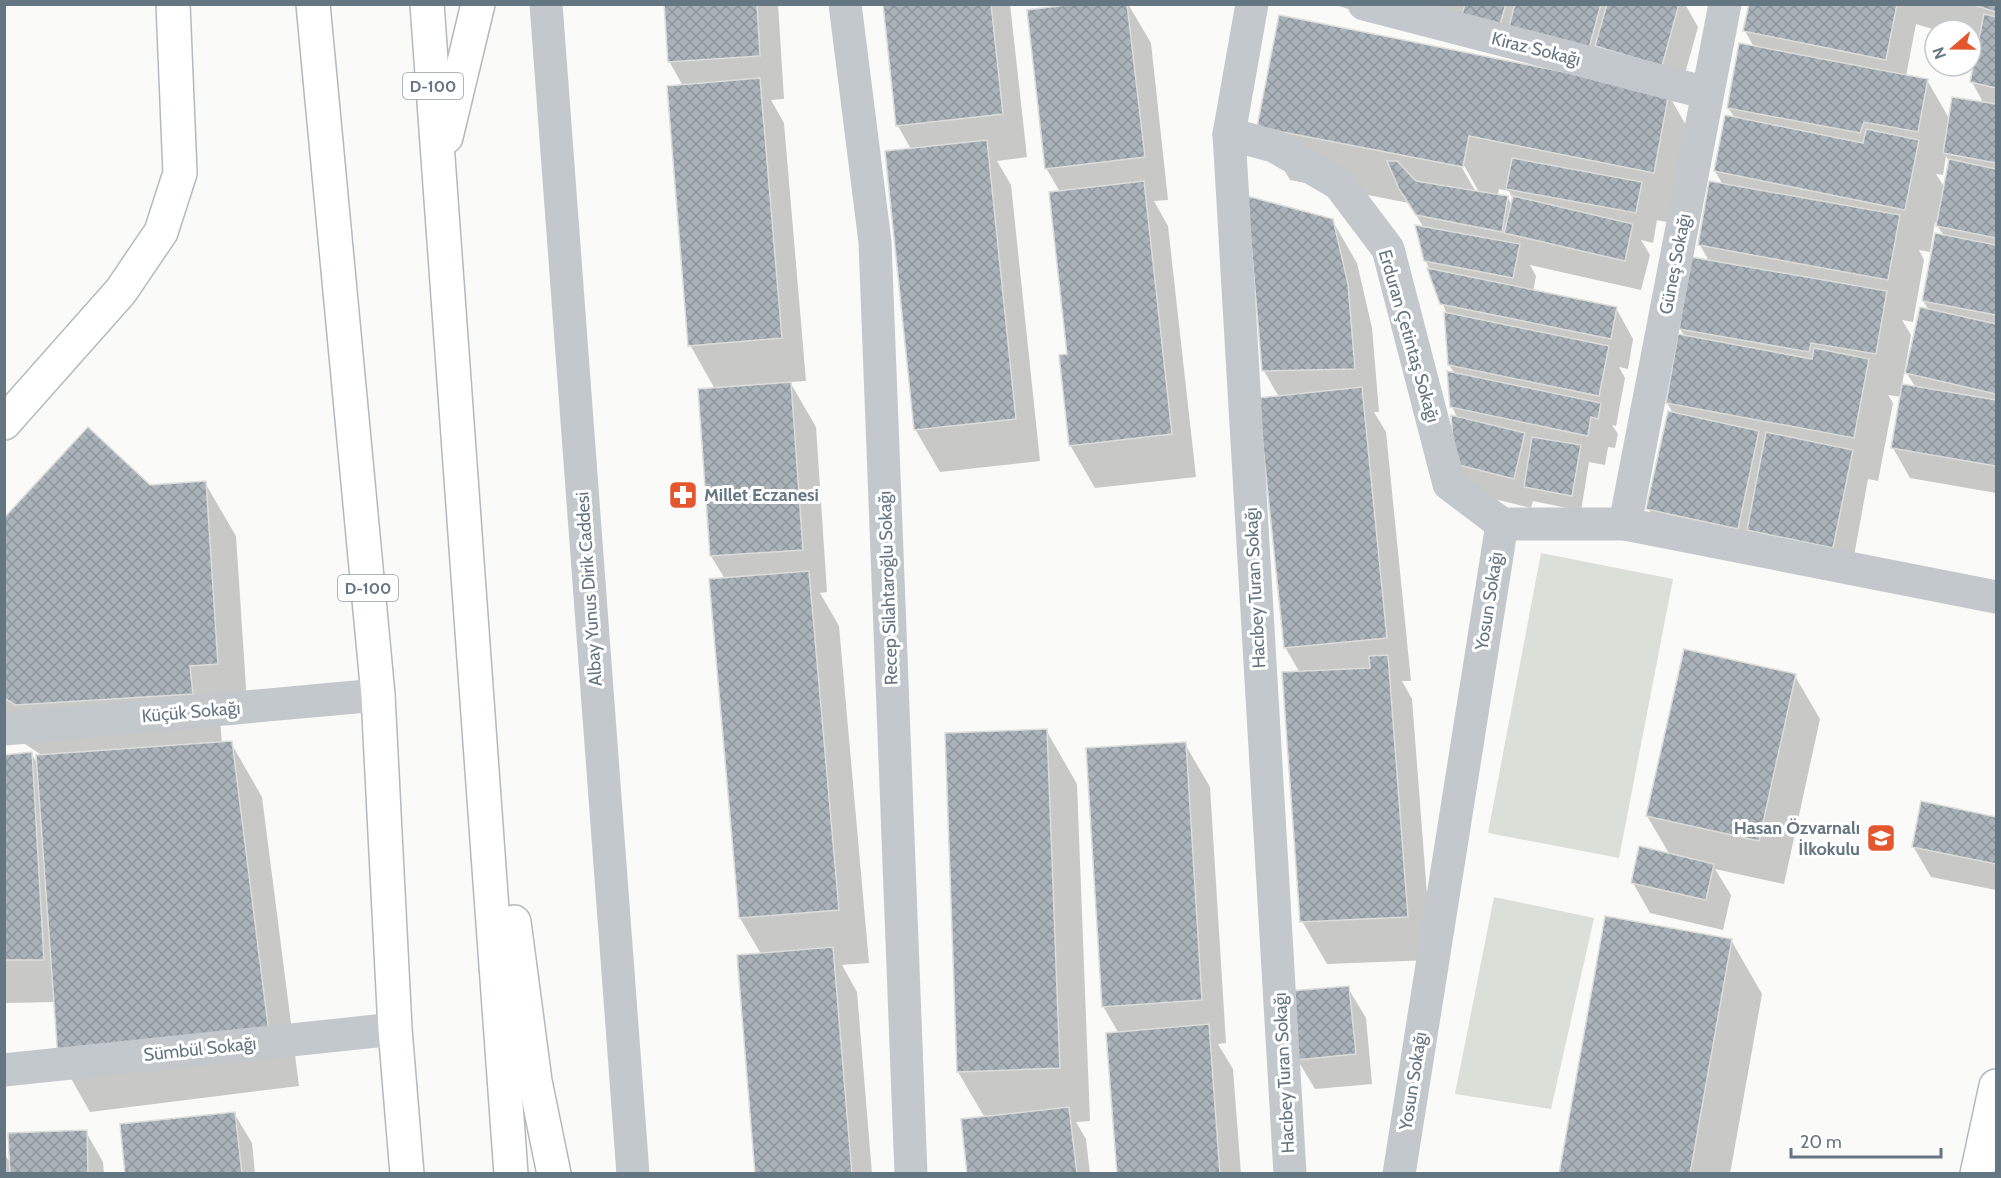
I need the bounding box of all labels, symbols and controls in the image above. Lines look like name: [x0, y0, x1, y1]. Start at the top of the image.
north arrow: [1923, 18, 1983, 78]
street label: Kiraz Sokağı: [1489, 27, 1583, 71]
text: N: [1929, 44, 1950, 62]
road number: D-100: [403, 73, 463, 99]
street label: Güneş Sokağı: [1654, 212, 1696, 316]
street label: Erduran Çetintaş Sokağı: [1374, 247, 1444, 425]
pharmacy icon: Millet Eczanesi: [667, 479, 699, 511]
place label: Millet Eczanesi: [704, 484, 819, 506]
street label: Recep Silahtaroğlu Sokağı: [874, 490, 902, 686]
street label: Albay Yunus Dirik Caddesi: [571, 491, 607, 687]
street label: Hacıbey Turan Sokağı: [1240, 507, 1270, 669]
street label: Yosun Sokağı: [1470, 550, 1508, 653]
road number: D-100: [338, 575, 398, 601]
street label: Küçük Sokağı: [141, 697, 241, 727]
place label: Hasan Özvarnalı İlkokulu: [1734, 817, 1860, 860]
school or university icon: Hasan Özvarnalı İlkokulu: [1865, 822, 1897, 854]
street label: Hacıbey Turan Sokağı: [1269, 992, 1299, 1154]
street label: Yosun Sokağı: [1394, 1030, 1432, 1133]
street label: Sümbül Sokağı: [143, 1032, 257, 1066]
scale bar: [1791, 1121, 1941, 1159]
text: 20 m: [1800, 1131, 1842, 1153]

